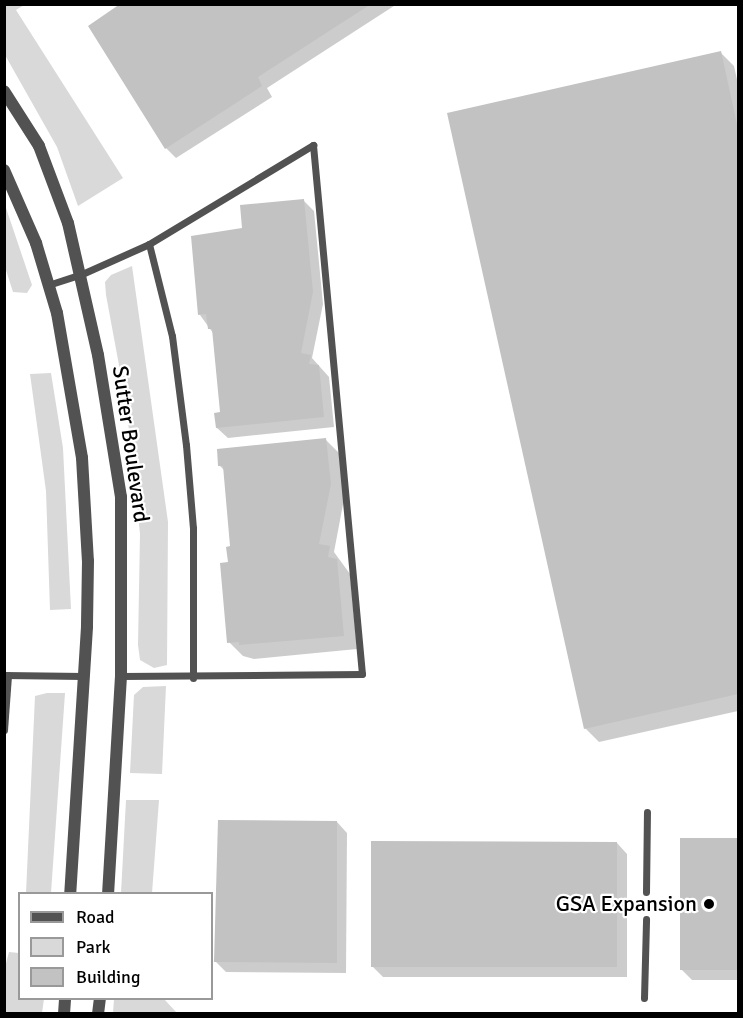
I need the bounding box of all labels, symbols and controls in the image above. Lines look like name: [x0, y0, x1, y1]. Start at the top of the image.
street label: Sutter Boulevard: [107, 364, 155, 524]
place label: GSA Expansion: [556, 891, 697, 917]
legend: [18, 892, 213, 1000]
marker: GSA Expansion: [702, 897, 716, 911]
text: Road: [76, 906, 115, 928]
text: Park: [76, 936, 111, 958]
text: Building: [76, 966, 140, 988]

